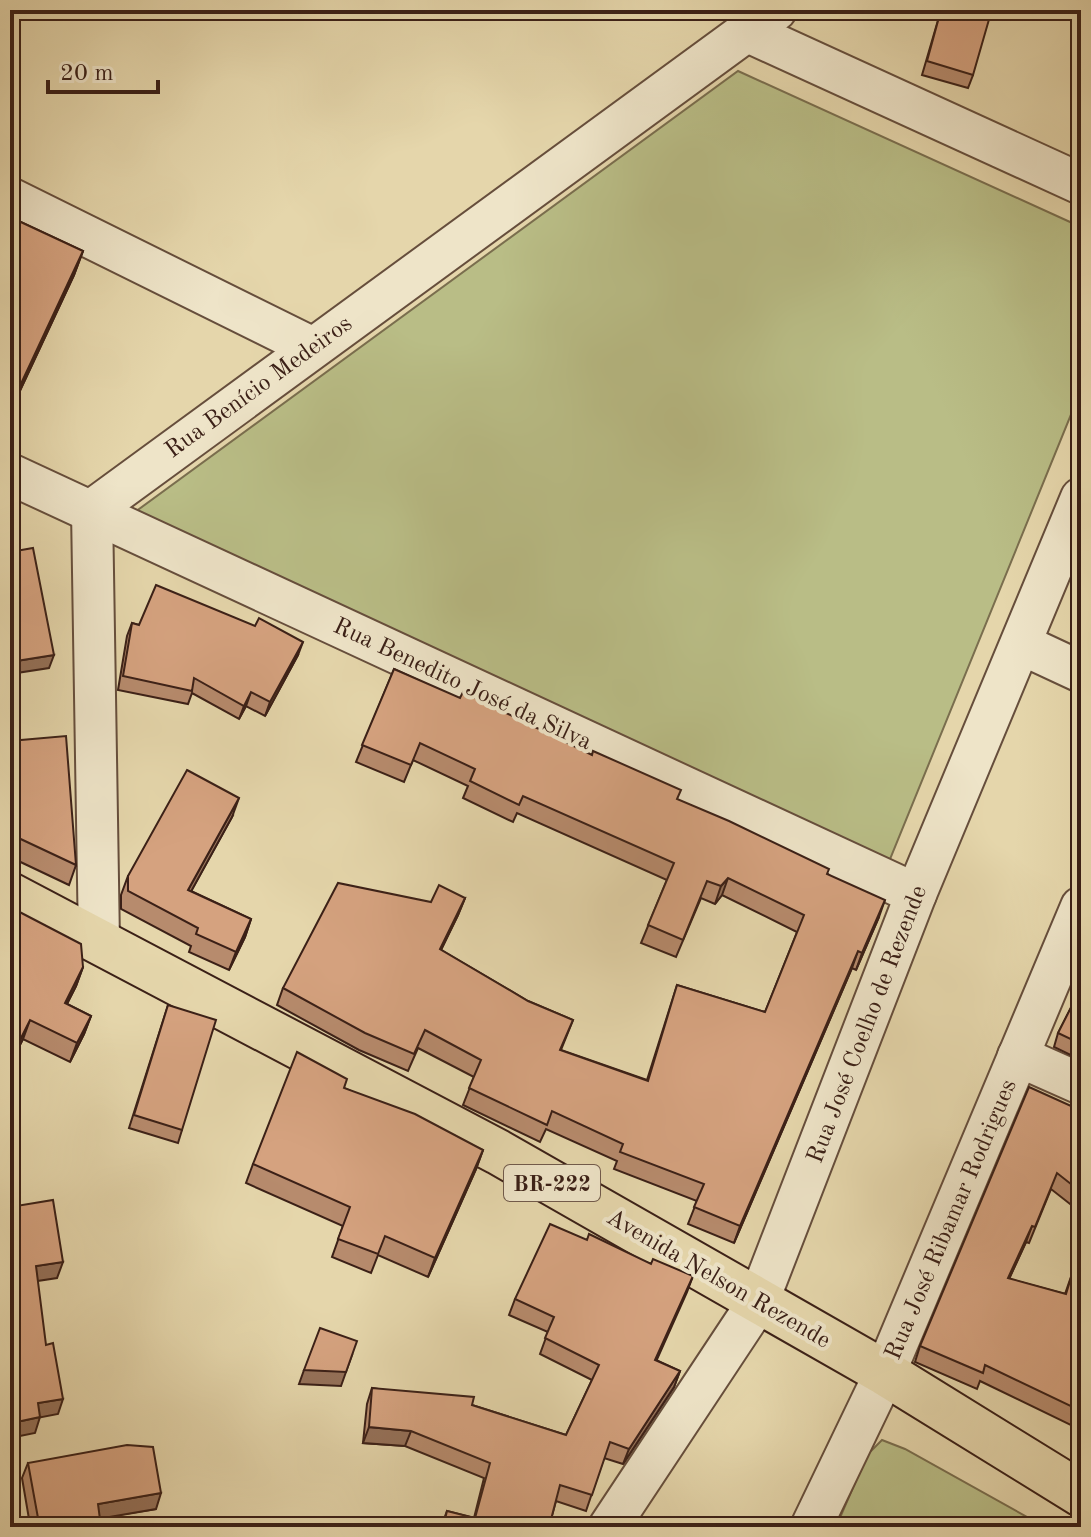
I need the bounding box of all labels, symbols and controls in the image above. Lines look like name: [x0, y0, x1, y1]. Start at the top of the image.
scale bar: [48, 44, 158, 94]
text: 20 m: [60, 62, 114, 86]
street label: Rua Benício Medeiros: [161, 312, 357, 463]
street label: Rua Benedito José da Silva: [329, 614, 595, 755]
street label: Rua José Coelho de Rezende: [804, 883, 932, 1167]
street label: Rua José Ribamar Rodrigues: [882, 1076, 1022, 1364]
road number: BR-222: [504, 1165, 600, 1201]
street label: Avenida Nelson Rezende: [602, 1206, 834, 1354]

